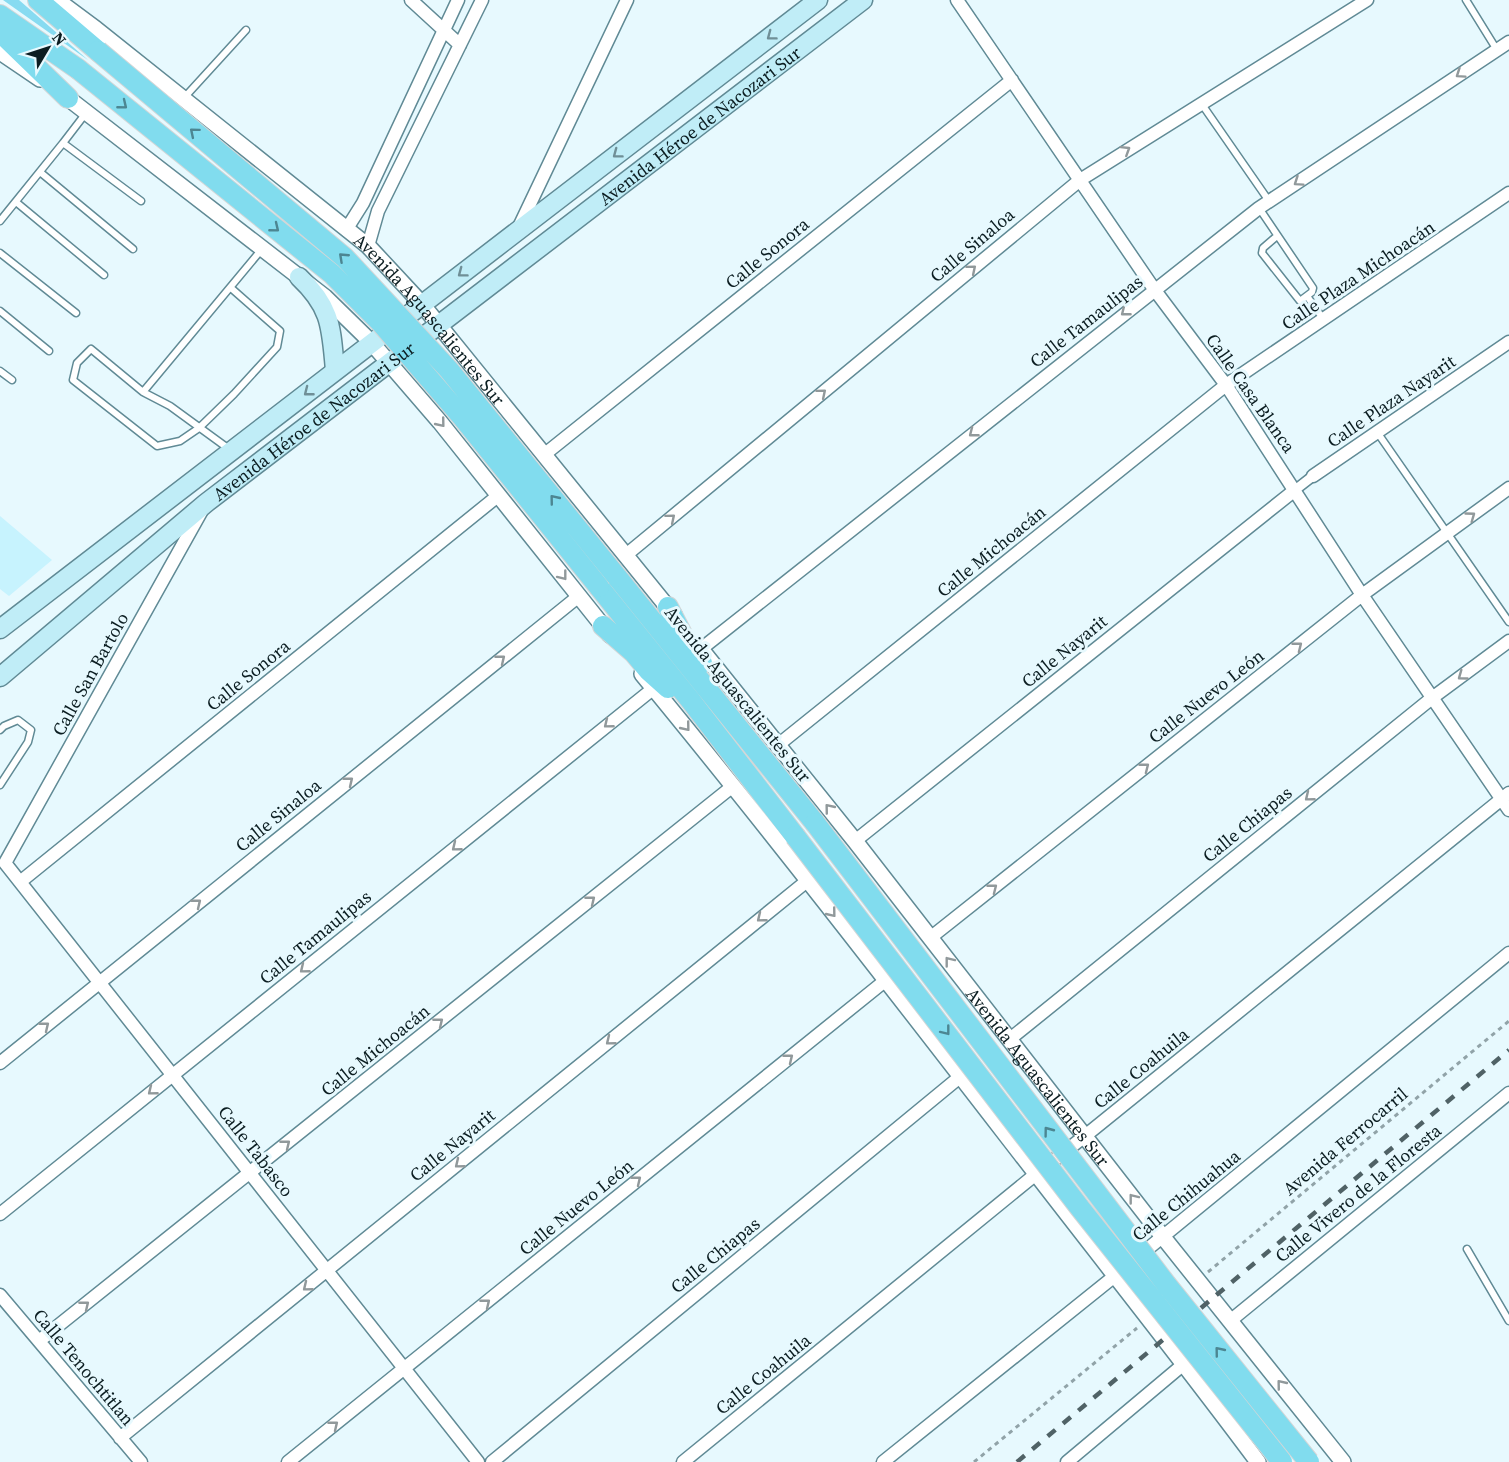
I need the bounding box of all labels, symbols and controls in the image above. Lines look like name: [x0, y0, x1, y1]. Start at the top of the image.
north arrow: [18, 18, 78, 78]
text: N: [47, 27, 72, 50]
one-way arrow: [767, 28, 778, 39]
street label: Avenida Héroe de Nacozari Sur: [593, 40, 806, 211]
one-way arrow: [1456, 67, 1467, 78]
one-way arrow: [116, 98, 127, 109]
one-way arrow: [190, 128, 201, 139]
one-way arrow: [1120, 146, 1130, 158]
one-way arrow: [612, 147, 623, 158]
one-way arrow: [1293, 175, 1304, 186]
street label: Calle Sinaloa: [924, 202, 1020, 288]
street label: Calle Sonora: [720, 211, 815, 295]
street label: Calle Plaza Michoacán: [1276, 214, 1440, 336]
one-way arrow: [268, 220, 279, 231]
street label: Avenida Aguascalientes Sur: [349, 227, 511, 410]
one-way arrow: [339, 253, 350, 264]
one-way arrow: [457, 265, 468, 276]
one-way arrow: [965, 265, 976, 276]
street label: Calle Tamaulipas: [1024, 269, 1148, 373]
one-way arrow: [1121, 305, 1132, 316]
street label: Calle Casa Blanca: [1200, 328, 1302, 458]
street label: Avenida Héroe de Nacozari Sur: [207, 335, 420, 506]
street label: Calle Plaza Nayarit: [1322, 349, 1460, 453]
one-way arrow: [303, 384, 314, 395]
one-way arrow: [815, 390, 826, 401]
one-way arrow: [434, 417, 445, 428]
one-way arrow: [969, 426, 980, 437]
one-way arrow: [551, 494, 562, 505]
street label: Calle Michoacán: [931, 499, 1051, 603]
one-way arrow: [1464, 513, 1475, 524]
one-way arrow: [664, 514, 675, 525]
one-way arrow: [555, 569, 566, 580]
street label: Avenida Aguascalientes Sur: [659, 601, 817, 788]
street label: Calle San Bartolo: [46, 608, 134, 740]
street label: Calle Nayarit: [1016, 609, 1112, 693]
street label: Calle Sonora: [201, 633, 296, 717]
one-way arrow: [1291, 642, 1302, 653]
street label: Calle Nuevo León: [1143, 643, 1269, 749]
one-way arrow: [494, 655, 505, 666]
one-way arrow: [1457, 668, 1468, 679]
one-way arrow: [604, 717, 615, 728]
one-way arrow: [678, 720, 689, 731]
one-way arrow: [1139, 764, 1150, 775]
street label: Calle Sinaloa: [230, 772, 327, 857]
one-way arrow: [342, 778, 353, 789]
street label: Calle Chiapas: [1197, 780, 1297, 868]
one-way arrow: [1305, 790, 1316, 801]
one-way arrow: [825, 804, 836, 815]
one-way arrow: [452, 839, 463, 850]
street label: Calle Tamaulipas: [254, 884, 376, 990]
one-way arrow: [986, 885, 997, 896]
one-way arrow: [584, 896, 595, 907]
one-way arrow: [190, 900, 201, 911]
one-way arrow: [825, 906, 836, 917]
one-way arrow: [757, 910, 768, 921]
one-way arrow: [945, 957, 956, 968]
one-way arrow: [300, 962, 311, 973]
street label: Avenida Aguascalientes Sur: [961, 982, 1116, 1171]
street label: Calle Michoacán: [315, 998, 435, 1102]
one-way arrow: [432, 1018, 443, 1029]
street label: Calle Coahuila: [1088, 1021, 1195, 1114]
one-way arrow: [39, 1022, 50, 1033]
one-way arrow: [939, 1025, 950, 1036]
one-way arrow: [606, 1033, 617, 1044]
one-way arrow: [782, 1054, 793, 1065]
street label: Avenida Ferrocarril: [1277, 1081, 1413, 1201]
one-way arrow: [148, 1084, 159, 1095]
street label: Calle Tabasco: [212, 1100, 300, 1202]
street label: Calle Nayarit: [404, 1103, 500, 1187]
street label: Calle Vivero de la Floresta: [1270, 1117, 1447, 1268]
one-way arrow: [1044, 1127, 1055, 1138]
one-way arrow: [279, 1140, 290, 1151]
street label: Calle Chihuahua: [1126, 1143, 1246, 1247]
street label: Calle Nuevo León: [514, 1153, 638, 1261]
one-way arrow: [454, 1156, 465, 1167]
one-way arrow: [631, 1177, 642, 1188]
one-way arrow: [1129, 1194, 1140, 1205]
street label: Calle Chiapas: [665, 1211, 765, 1299]
one-way arrow: [303, 1279, 314, 1290]
one-way arrow: [479, 1299, 490, 1310]
one-way arrow: [78, 1301, 89, 1312]
street label: Calle Tenochtitlan: [28, 1303, 140, 1431]
street label: Calle Coahuila: [710, 1327, 817, 1420]
one-way arrow: [1216, 1347, 1227, 1358]
one-way arrow: [1277, 1379, 1288, 1390]
one-way arrow: [327, 1422, 338, 1433]

